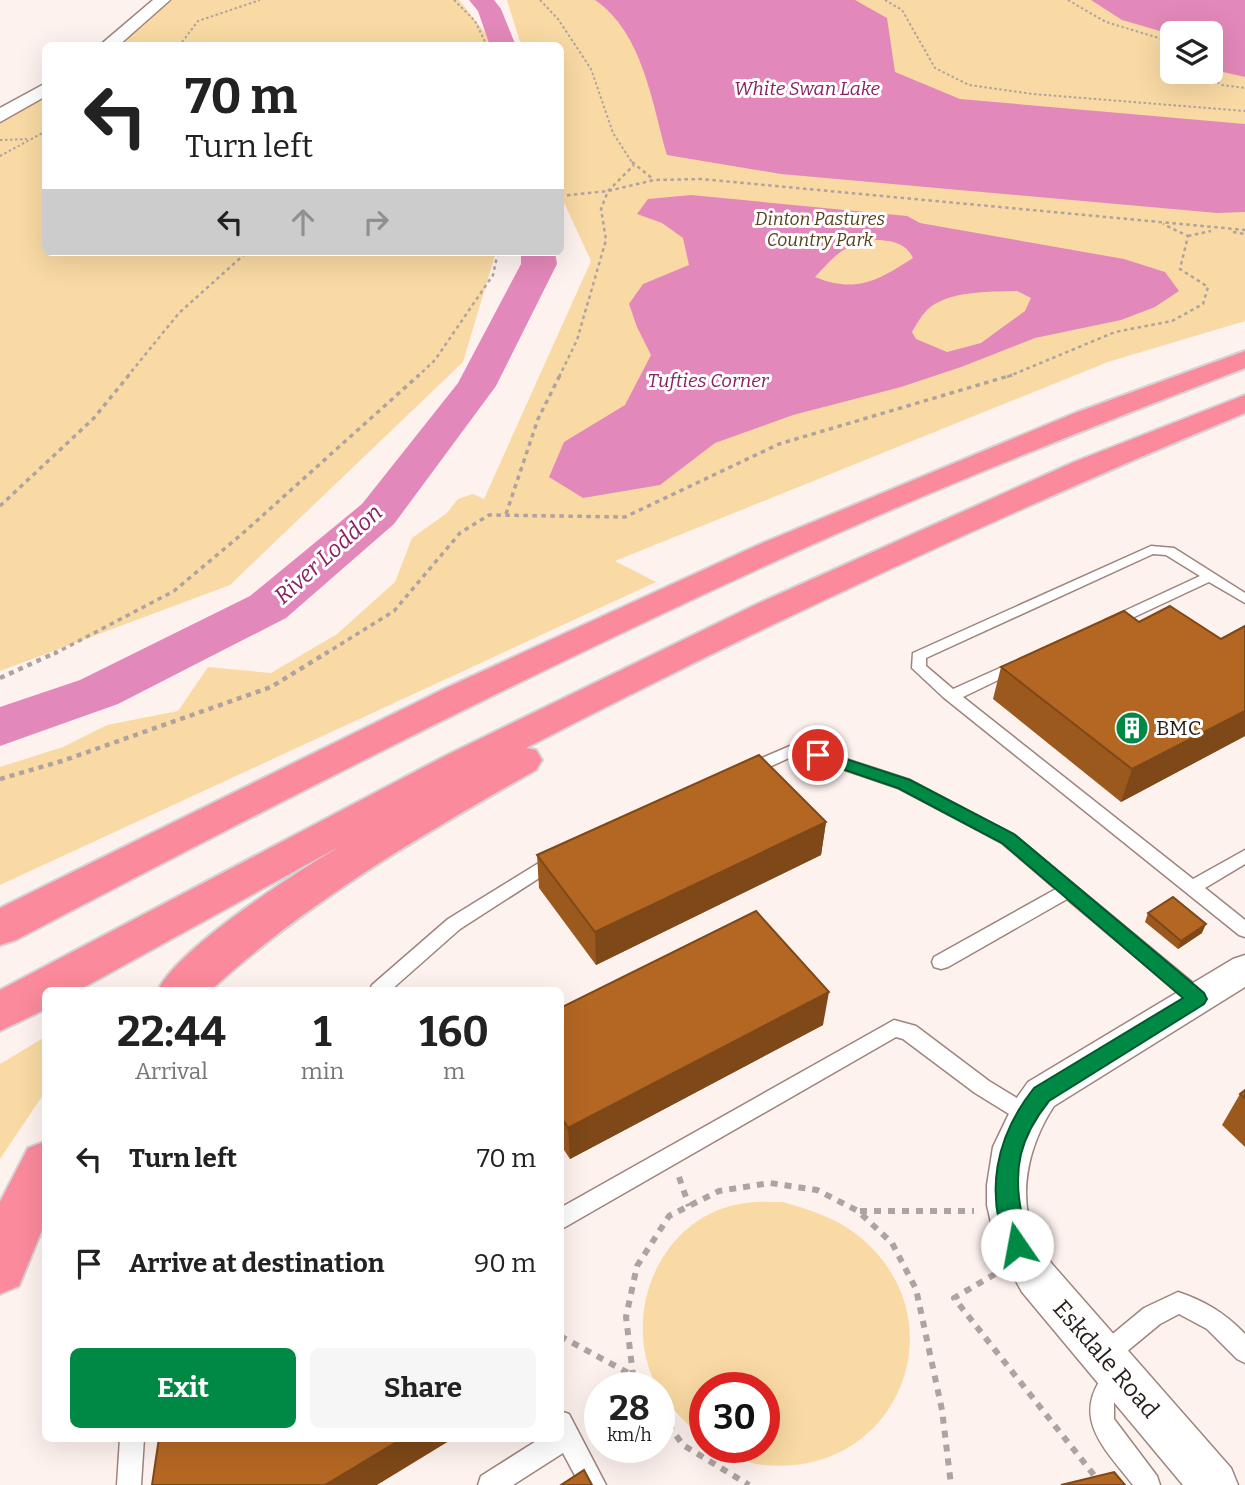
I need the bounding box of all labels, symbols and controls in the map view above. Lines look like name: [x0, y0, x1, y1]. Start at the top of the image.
map controls: [1160, 21, 1223, 84]
button: layers: [1160, 21, 1223, 84]
text: 70 m: [185, 67, 297, 126]
icon: left: [70, 70, 161, 161]
water label: White Swan Lake: [734, 77, 881, 100]
text: Turn left: [185, 127, 313, 165]
icon: left: [211, 203, 249, 241]
icon: ahead: [284, 203, 322, 241]
icon: right: [357, 203, 395, 241]
park label: Dinton Pastures Country Park: [755, 208, 886, 251]
water label: Tufties Corner: [648, 369, 770, 392]
water label: River Loddon: [268, 498, 388, 610]
building icon: BMC: [1113, 709, 1151, 747]
place label: BMC: [1156, 715, 1201, 741]
pin: [788, 725, 848, 785]
icon: arrive: [799, 736, 837, 774]
text: 22:44: [117, 1007, 226, 1057]
text: 1: [313, 1007, 332, 1057]
text: 160: [419, 1007, 489, 1057]
text: Arrival: [135, 1057, 208, 1085]
text: min: [301, 1057, 344, 1085]
text: m: [443, 1057, 465, 1085]
icon: left: [70, 1140, 108, 1178]
text: Turn left: [129, 1143, 237, 1174]
text: 70 m: [477, 1143, 536, 1174]
position arrow: [980, 1208, 1054, 1282]
icon: arrive: [70, 1245, 108, 1283]
text: Arrive at destination: [129, 1248, 384, 1279]
text: 90 m: [474, 1248, 536, 1279]
street label: Eskdale Road: [1047, 1294, 1165, 1424]
button: Exit: [70, 1348, 296, 1428]
button: Share: [310, 1348, 536, 1428]
speed limit sign: 30: [689, 1372, 780, 1463]
text: 28: [609, 1387, 650, 1429]
text: km/h: [607, 1424, 652, 1446]

